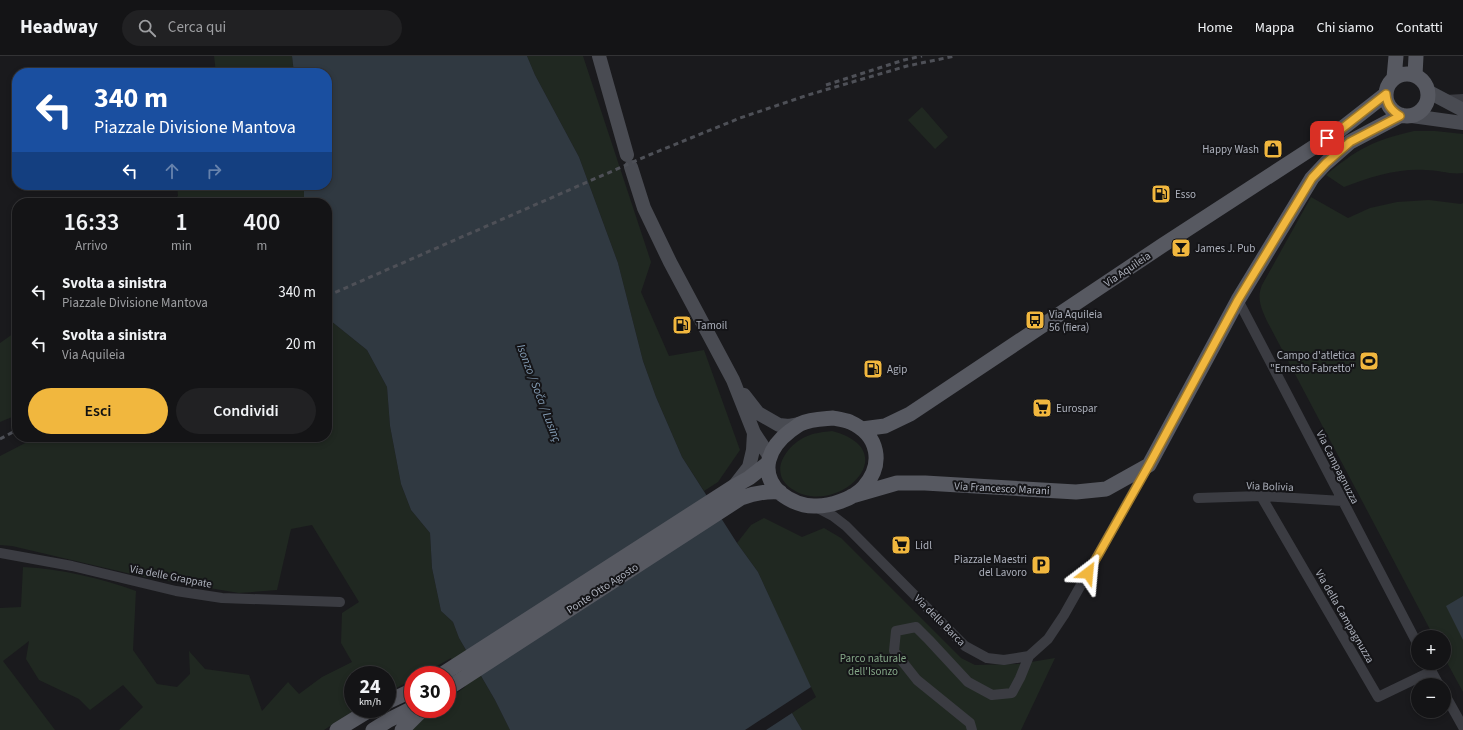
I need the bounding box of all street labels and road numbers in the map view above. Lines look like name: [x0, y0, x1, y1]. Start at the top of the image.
street label: Via Aquileia: [1101, 248, 1154, 291]
street label: Via Campagnuzza: [1313, 428, 1363, 507]
street label: Via Bolivia: [1246, 478, 1294, 495]
street label: Via Francesco Marani: [954, 479, 1050, 498]
street label: Ponte Otto Agosto: [563, 560, 641, 617]
street label: Via delle Grappate: [129, 561, 214, 592]
street label: Via della Campagnuzza: [1312, 567, 1377, 666]
street label: Via della Barca: [911, 591, 969, 649]

